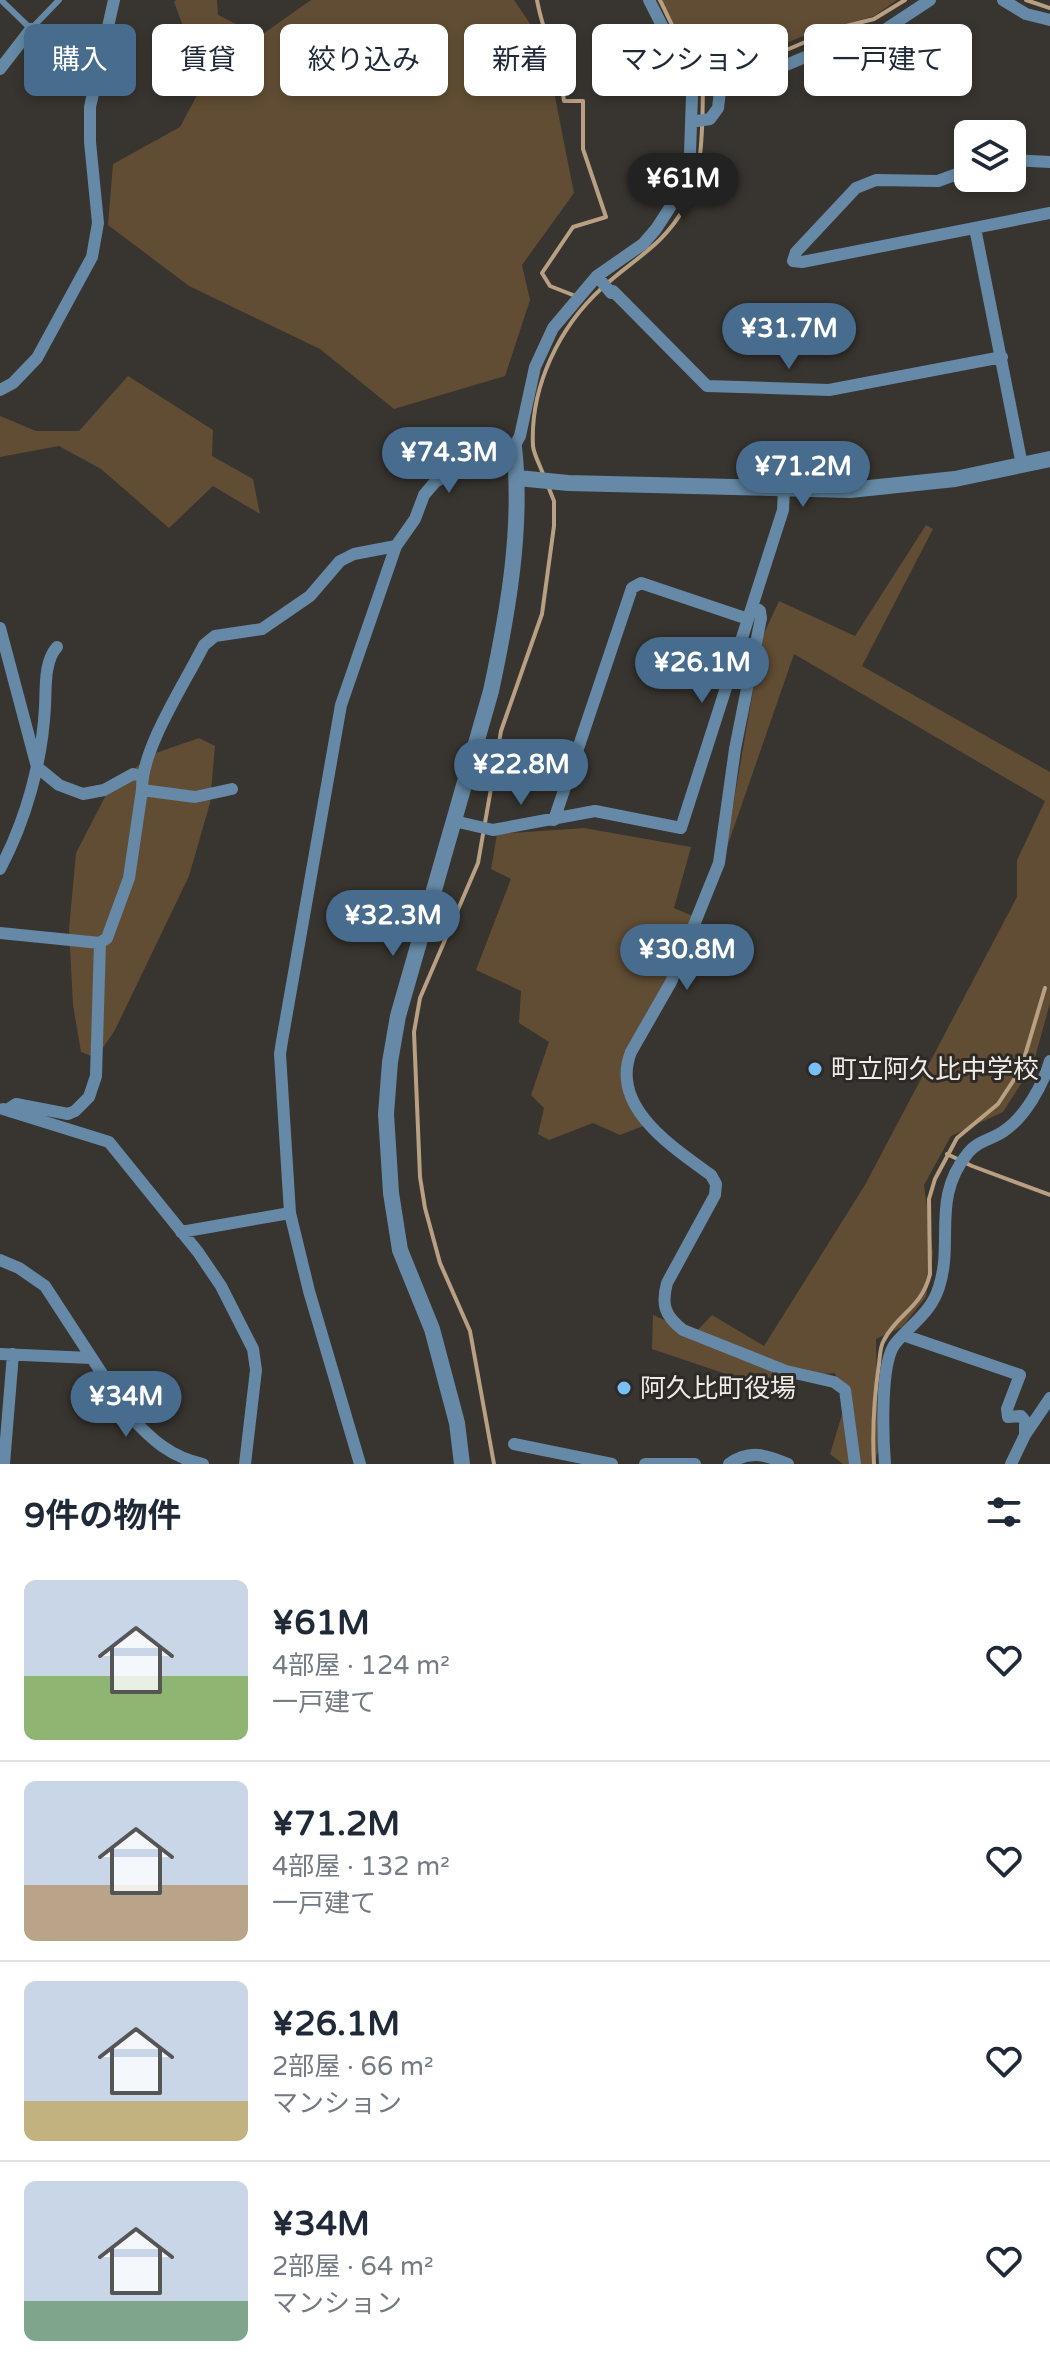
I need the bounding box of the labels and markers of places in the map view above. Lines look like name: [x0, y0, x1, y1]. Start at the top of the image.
pin: ¥61M: [636, 153, 730, 221]
pin: ¥31.7M: [724, 303, 854, 371]
pin: ¥74.3M: [384, 427, 514, 495]
pin: ¥71.2M: [738, 441, 868, 509]
pin: ¥26.1M: [637, 637, 767, 705]
pin: ¥22.8M: [456, 739, 586, 807]
pin: ¥32.3M: [328, 890, 458, 958]
pin: ¥30.8M: [622, 924, 752, 992]
place label: 町立阿久比中学校: [831, 1054, 1039, 1085]
marker: 町立阿久比中学校: [806, 1060, 824, 1078]
pin: ¥34M: [79, 1371, 173, 1439]
place label: 阿久比町役場: [640, 1373, 796, 1404]
marker: 阿久比町役場: [615, 1379, 633, 1397]

